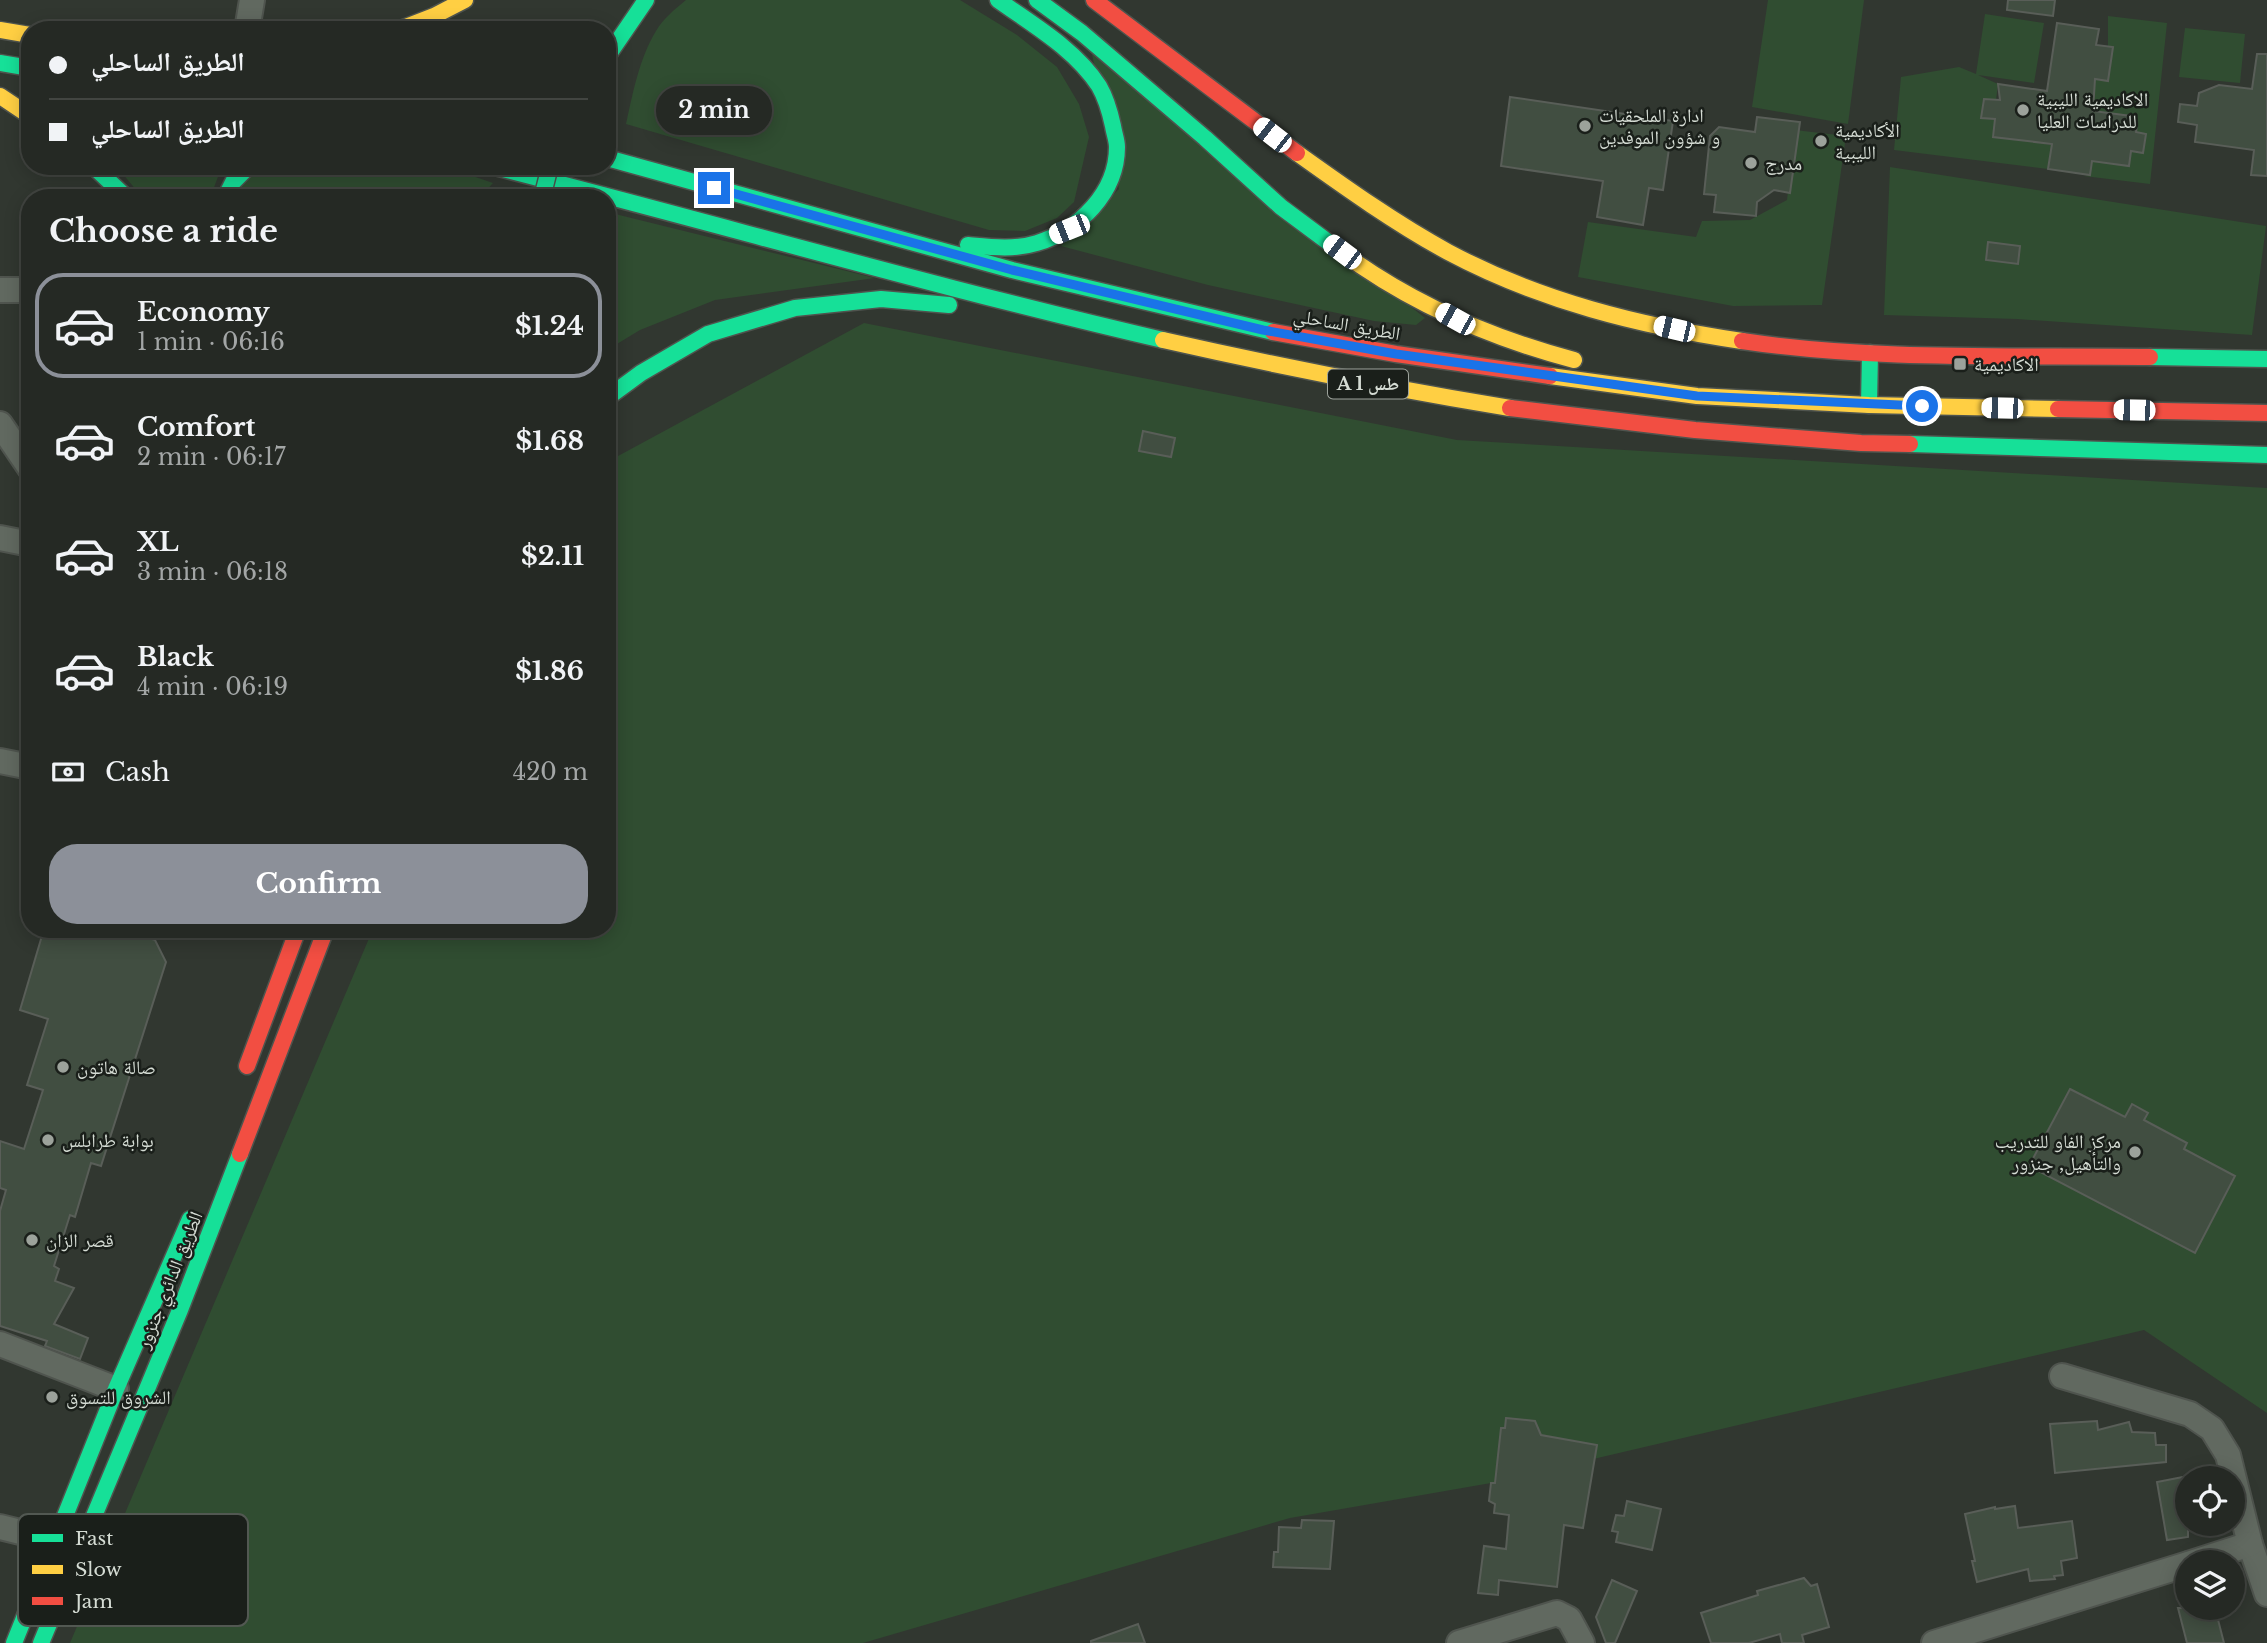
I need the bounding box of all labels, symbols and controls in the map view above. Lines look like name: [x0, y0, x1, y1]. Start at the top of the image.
text: الطريق الساحلي: [91, 46, 245, 78]
callout: 2 min: [656, 86, 772, 136]
place label: الاكاديمية الليبية للدراسات العليا: [2037, 88, 2148, 133]
text: 2 min: [678, 96, 750, 124]
marker: الاكاديمية الليبية للدراسات العليا: [2015, 102, 2031, 118]
place label: ادارة الملحقيات و شؤون الموفدين: [1599, 104, 1720, 149]
text: الطريق الساحلي: [91, 113, 245, 145]
car: [1249, 114, 1296, 156]
marker: ادارة الملحقيات و شؤون الموفدين: [1577, 118, 1593, 134]
place label: الأكاديمية الليبية: [1835, 119, 1900, 164]
marker: الأكاديمية الليبية: [1813, 133, 1829, 149]
place label: مدرج: [1765, 152, 1802, 175]
marker: مدرج: [1743, 155, 1759, 171]
route end: [698, 172, 730, 204]
text: Choose a ride: [49, 211, 278, 251]
car: [1046, 211, 1093, 247]
car: [1319, 231, 1366, 273]
icon: car: [53, 294, 116, 357]
text: Economy: [137, 296, 270, 328]
car: [1432, 300, 1479, 338]
street label: الطريق الساحلي: [1291, 304, 1402, 349]
text: $1.24: [515, 310, 584, 342]
car: [1652, 314, 1697, 344]
text: 1 min · 06:16: [137, 328, 285, 356]
place label: الاكاديمية: [1974, 353, 2039, 376]
marker: الاكاديمية: [1952, 356, 1968, 372]
road number: A 1 طس: [1328, 370, 1408, 398]
route start: [1906, 390, 1938, 422]
car: [1981, 397, 2024, 419]
car: [2113, 399, 2156, 421]
icon: car: [53, 409, 116, 472]
text: Comfort: [137, 411, 255, 443]
text: $1.68: [515, 425, 584, 457]
text: 2 min · 06:17: [137, 443, 285, 471]
icon: car: [53, 524, 116, 587]
text: XL: [137, 526, 179, 558]
text: $2.11: [521, 540, 584, 572]
text: 3 min · 06:18: [137, 558, 288, 586]
icon: car: [53, 639, 116, 702]
text: Black: [137, 641, 214, 673]
text: $1.86: [515, 655, 584, 687]
text: 4 min · 06:19: [137, 673, 288, 701]
icon: cash: [49, 753, 87, 791]
text: Cash: [105, 756, 170, 788]
text: 420 m: [513, 758, 588, 786]
button: Confirm: [49, 844, 588, 924]
place label: صالة هاتون: [77, 1056, 156, 1079]
marker: صالة هاتون: [55, 1059, 71, 1075]
place label: بوابة طرابلس: [62, 1129, 154, 1152]
place label: مركز الفاو للتدريب والتأهيل, جنزور: [1995, 1130, 2121, 1175]
marker: بوابة طرابلس: [40, 1132, 56, 1148]
marker: مركز الفاو للتدريب والتأهيل, جنزور: [2127, 1144, 2143, 1160]
street label: الطريق الدائري جنزور: [131, 1208, 211, 1355]
place label: قصر الزان: [46, 1229, 114, 1252]
marker: قصر الزان: [24, 1232, 40, 1248]
place label: الشروق للتسوق: [66, 1386, 171, 1409]
marker: الشروق للتسوق: [44, 1389, 60, 1405]
map controls: [2175, 1466, 2245, 1620]
button: locate: [2175, 1466, 2245, 1536]
legend: [18, 1514, 248, 1626]
text: Fast: [75, 1527, 114, 1550]
button: layers: [2175, 1550, 2245, 1620]
text: Slow: [75, 1558, 122, 1581]
text: Jam: [72, 1590, 113, 1613]

